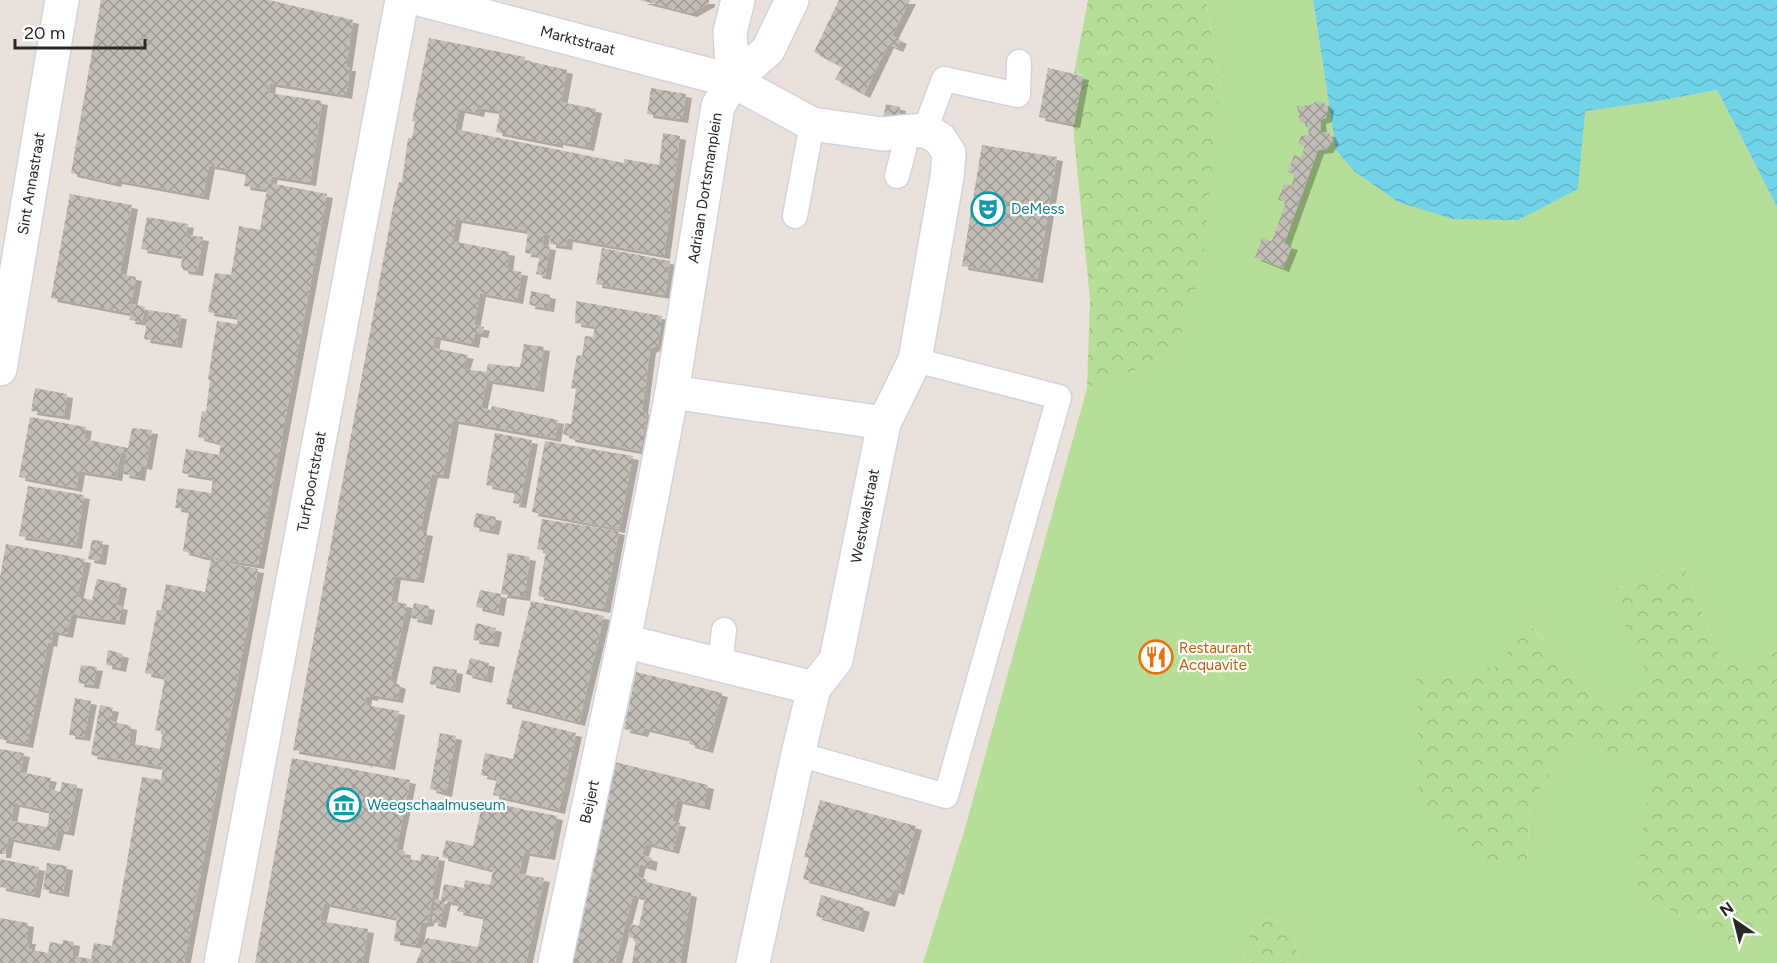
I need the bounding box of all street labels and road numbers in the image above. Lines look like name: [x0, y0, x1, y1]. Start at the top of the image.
street label: Marktstraat: [538, 22, 618, 59]
street label: Adriaan Dortsmanplein: [684, 111, 726, 265]
street label: Sint Annastraat: [14, 131, 49, 236]
street label: Turfpoortstraat: [293, 429, 330, 533]
street label: Westwalstraat: [847, 467, 883, 565]
street label: Beijert: [576, 778, 603, 825]

